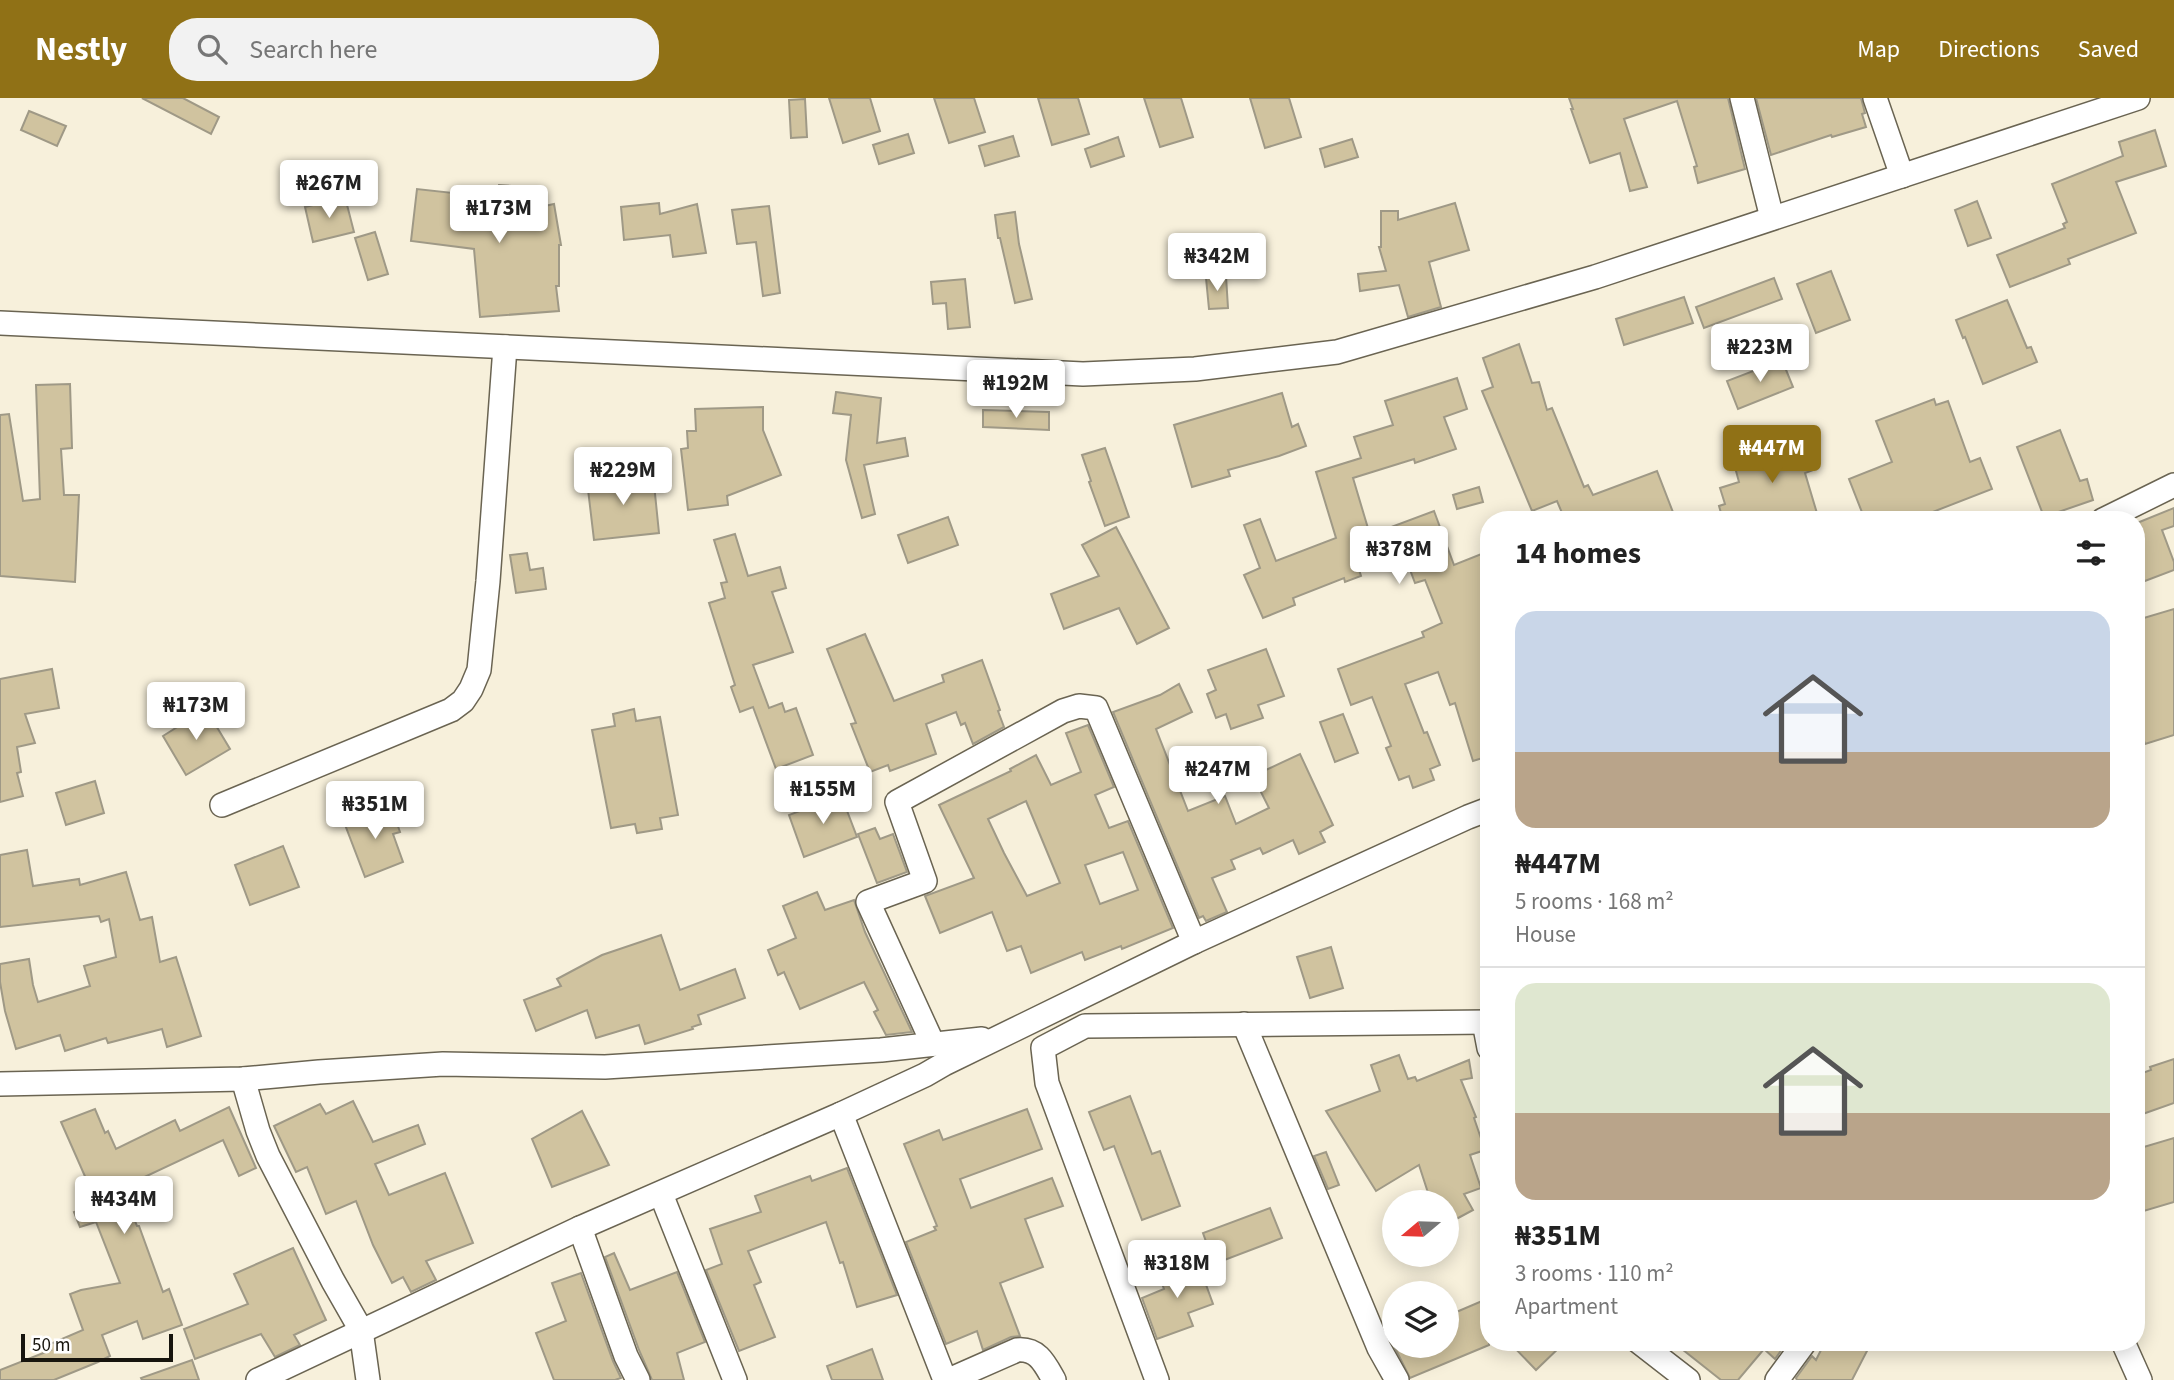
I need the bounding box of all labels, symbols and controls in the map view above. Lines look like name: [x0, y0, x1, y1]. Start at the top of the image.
search box: [169, 18, 659, 81]
text: Nestly: [35, 26, 127, 73]
icon: search: [193, 30, 231, 68]
text: Search here: [249, 31, 377, 68]
text: Map: [1857, 32, 1900, 67]
text: Directions: [1938, 32, 2040, 67]
text: Saved: [2078, 32, 2139, 67]
pin: ₦267M: [280, 160, 378, 220]
text: ₦267M: [296, 166, 362, 199]
pin: ₦173M: [450, 186, 548, 245]
text: ₦173M: [466, 191, 532, 224]
pin: ₦342M: [1168, 234, 1266, 293]
text: ₦342M: [1184, 239, 1250, 272]
pin: ₦223M: [1711, 324, 1809, 384]
text: ₦223M: [1727, 330, 1793, 363]
pin: ₦192M: [967, 360, 1065, 420]
text: ₦192M: [983, 366, 1049, 399]
pin: ₦447M: [1723, 426, 1821, 485]
text: ₦447M: [1739, 431, 1805, 464]
pin: ₦229M: [574, 448, 672, 507]
text: ₦229M: [590, 453, 656, 486]
pin: ₦378M: [1350, 526, 1448, 586]
text: ₦378M: [1366, 532, 1432, 565]
text: 14 homes: [1515, 532, 1641, 575]
icon: filters: [2072, 534, 2110, 572]
icon: home: [1750, 656, 1876, 782]
pin: ₦173M: [147, 682, 245, 742]
text: ₦173M: [163, 688, 229, 721]
pin: ₦247M: [1169, 746, 1267, 806]
text: ₦247M: [1185, 752, 1251, 785]
pin: ₦155M: [774, 766, 872, 826]
text: ₦155M: [790, 772, 856, 805]
pin: ₦351M: [326, 782, 424, 841]
text: ₦351M: [342, 787, 408, 820]
text: ₦447M: [1515, 842, 1601, 885]
text: 5 rooms · 168 m²: [1515, 885, 1674, 918]
text: House: [1515, 918, 1576, 951]
icon: home: [1750, 1028, 1876, 1154]
pin: ₦434M: [75, 1176, 173, 1236]
text: ₦434M: [91, 1182, 157, 1215]
north arrow: [1382, 1190, 1460, 1267]
map controls: [1382, 1190, 1459, 1358]
text: ₦351M: [1515, 1214, 1601, 1257]
pin: ₦318M: [1128, 1240, 1226, 1300]
text: ₦318M: [1144, 1246, 1210, 1279]
text: 3 rooms · 110 m²: [1515, 1257, 1674, 1290]
button: layers: [1382, 1281, 1459, 1358]
text: Apartment: [1515, 1290, 1618, 1323]
scale bar: [21, 1331, 173, 1363]
text: 50 m: [32, 1332, 70, 1359]

